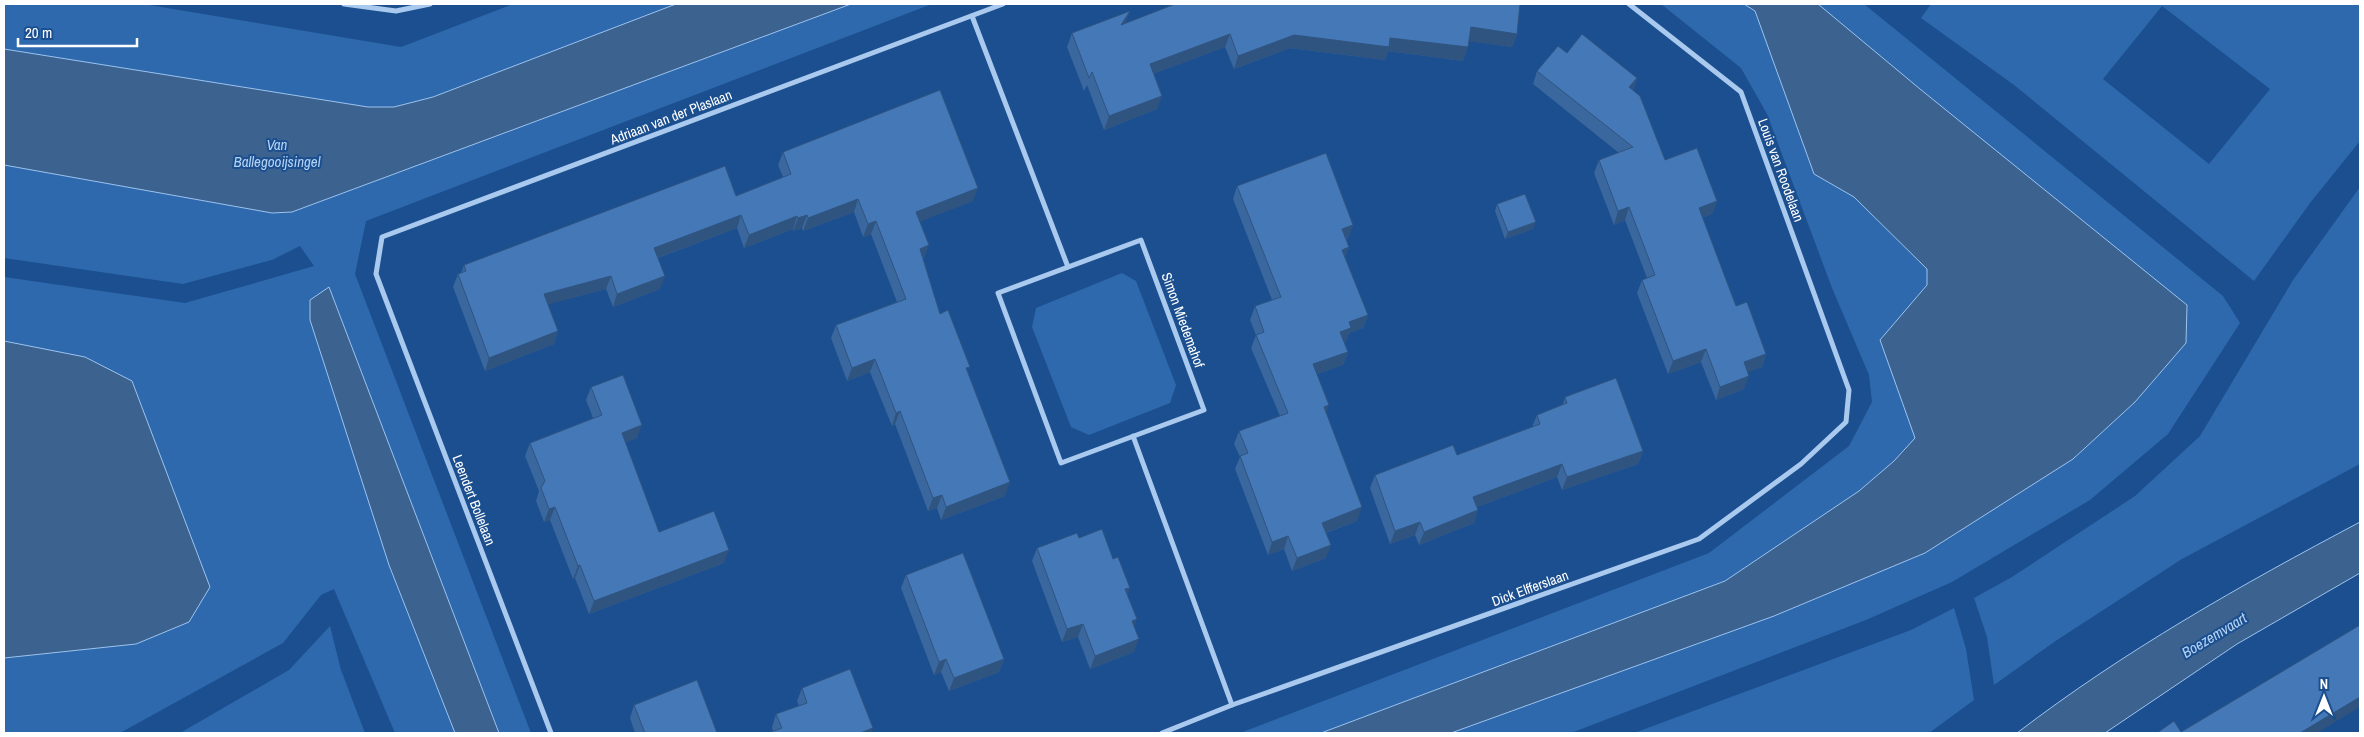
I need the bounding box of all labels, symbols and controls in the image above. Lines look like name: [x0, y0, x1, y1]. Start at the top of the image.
scale bar: [18, 15, 136, 47]
text: 20 m: [25, 22, 52, 43]
street label: Adriaan van der Plaslaan: [607, 85, 734, 149]
street label: Louis van Roodelaan: [1754, 116, 1808, 224]
water label: Van Ballegooijsingel: [234, 134, 321, 172]
street label: Simon Miedemahof: [1157, 270, 1209, 371]
street label: Leendert Bollelaan: [448, 452, 500, 548]
street label: Dick Elfferslaan: [1489, 566, 1571, 610]
water label: Boezemvaart: [2178, 607, 2251, 663]
north arrow: [2299, 672, 2349, 722]
text: N: [2320, 675, 2328, 693]

